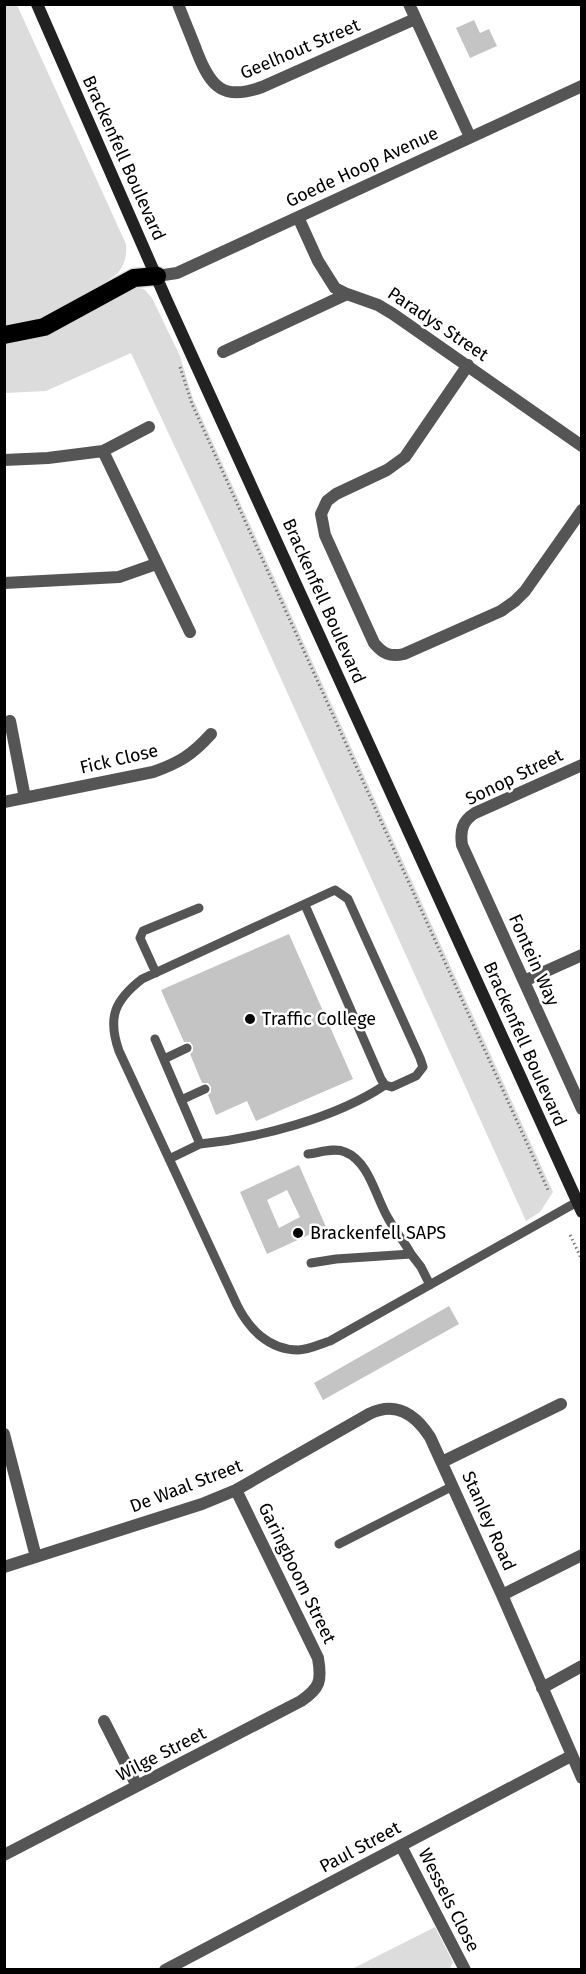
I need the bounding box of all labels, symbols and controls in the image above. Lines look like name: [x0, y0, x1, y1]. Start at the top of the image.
street label: Geelhout Street: [237, 14, 364, 84]
street label: Brackenfell Boulevard: [78, 72, 170, 244]
street label: Goede Hoop Avenue: [282, 122, 442, 212]
street label: Paradys Street: [383, 282, 493, 366]
street label: Brackenfell Boulevard: [278, 515, 370, 687]
street label: Fick Close: [78, 739, 160, 779]
street label: Sonop Street: [462, 744, 567, 810]
street label: Fontein Way: [504, 911, 564, 1010]
street label: Brackenfell Boulevard: [479, 958, 571, 1130]
place label: Traffic College: [262, 1008, 376, 1030]
marker: Traffic College: [243, 1012, 257, 1026]
place label: Brackenfell SAPS: [310, 1222, 446, 1244]
marker: Brackenfell SAPS: [291, 1226, 305, 1240]
street label: De Waal Street: [127, 1454, 246, 1518]
street label: Stanley Road: [457, 1468, 521, 1574]
street label: Garingboom Street: [253, 1499, 341, 1647]
street label: Wilge Street: [112, 1722, 210, 1786]
street label: Paul Street: [316, 1816, 405, 1878]
street label: Wessels Close: [414, 1845, 484, 1955]

